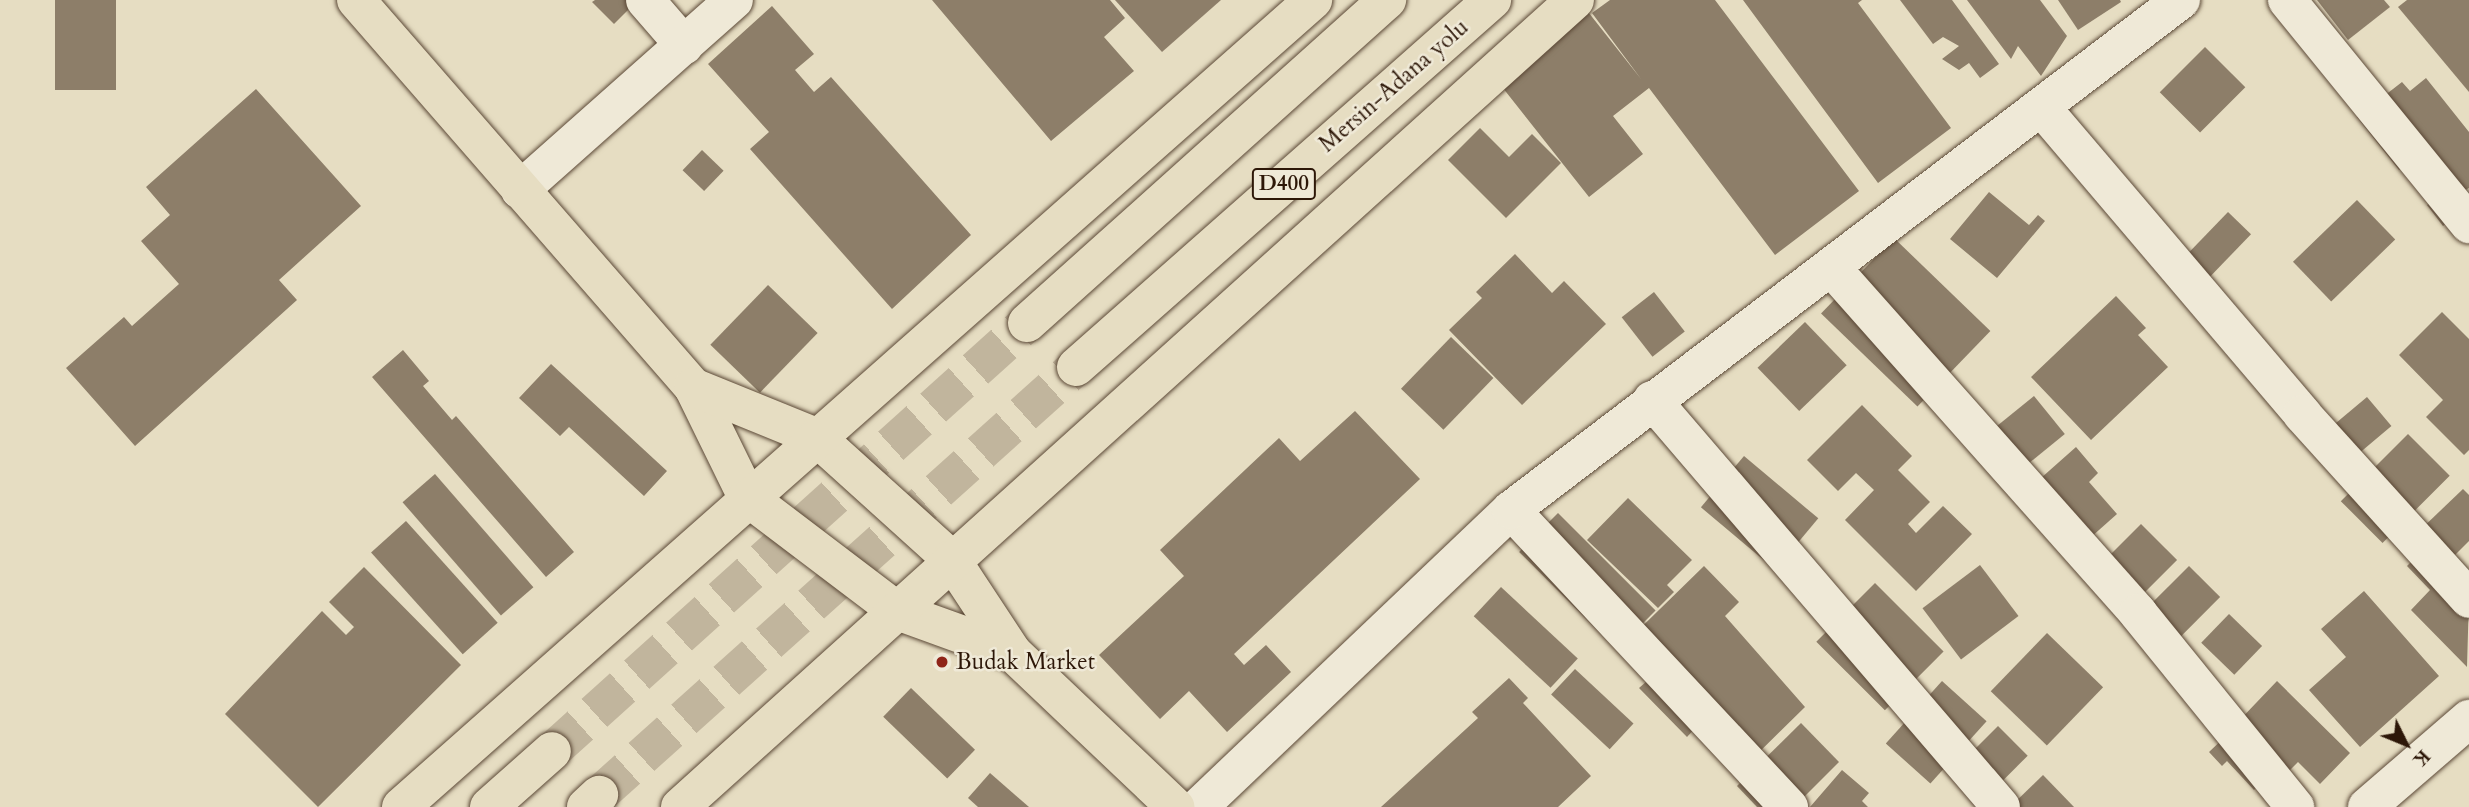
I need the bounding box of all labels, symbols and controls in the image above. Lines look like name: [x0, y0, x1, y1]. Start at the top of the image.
street label: Mersin-Adana yolu: [1314, 14, 1474, 158]
road number: D400: [1251, 166, 1317, 202]
place label: Budak Market: [956, 648, 1095, 676]
marker: Budak Market: [934, 654, 950, 670]
north arrow: [2371, 709, 2441, 779]
text: K: [2407, 744, 2436, 773]

